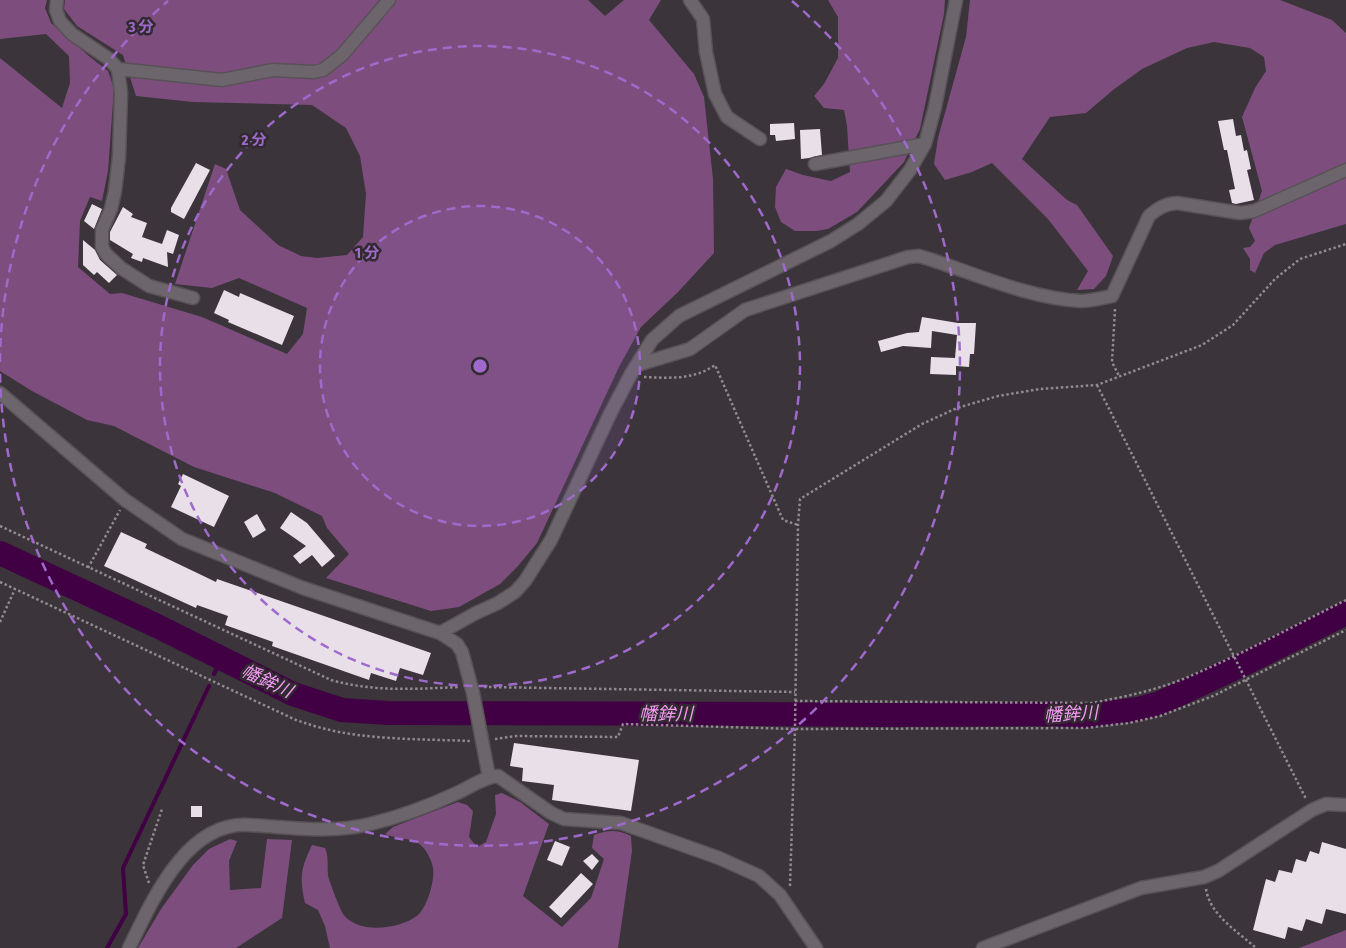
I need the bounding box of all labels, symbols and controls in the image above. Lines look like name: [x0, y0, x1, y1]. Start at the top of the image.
text: 3 分: [127, 18, 154, 36]
text: 2 分: [240, 131, 267, 149]
text: 1 分: [355, 244, 379, 262]
centre of rings: [471, 357, 489, 375]
water label: 幡鉾川: [238, 660, 298, 703]
water label: 幡鉾川: [1043, 701, 1101, 726]
water label: 幡鉾川: [639, 703, 695, 725]

